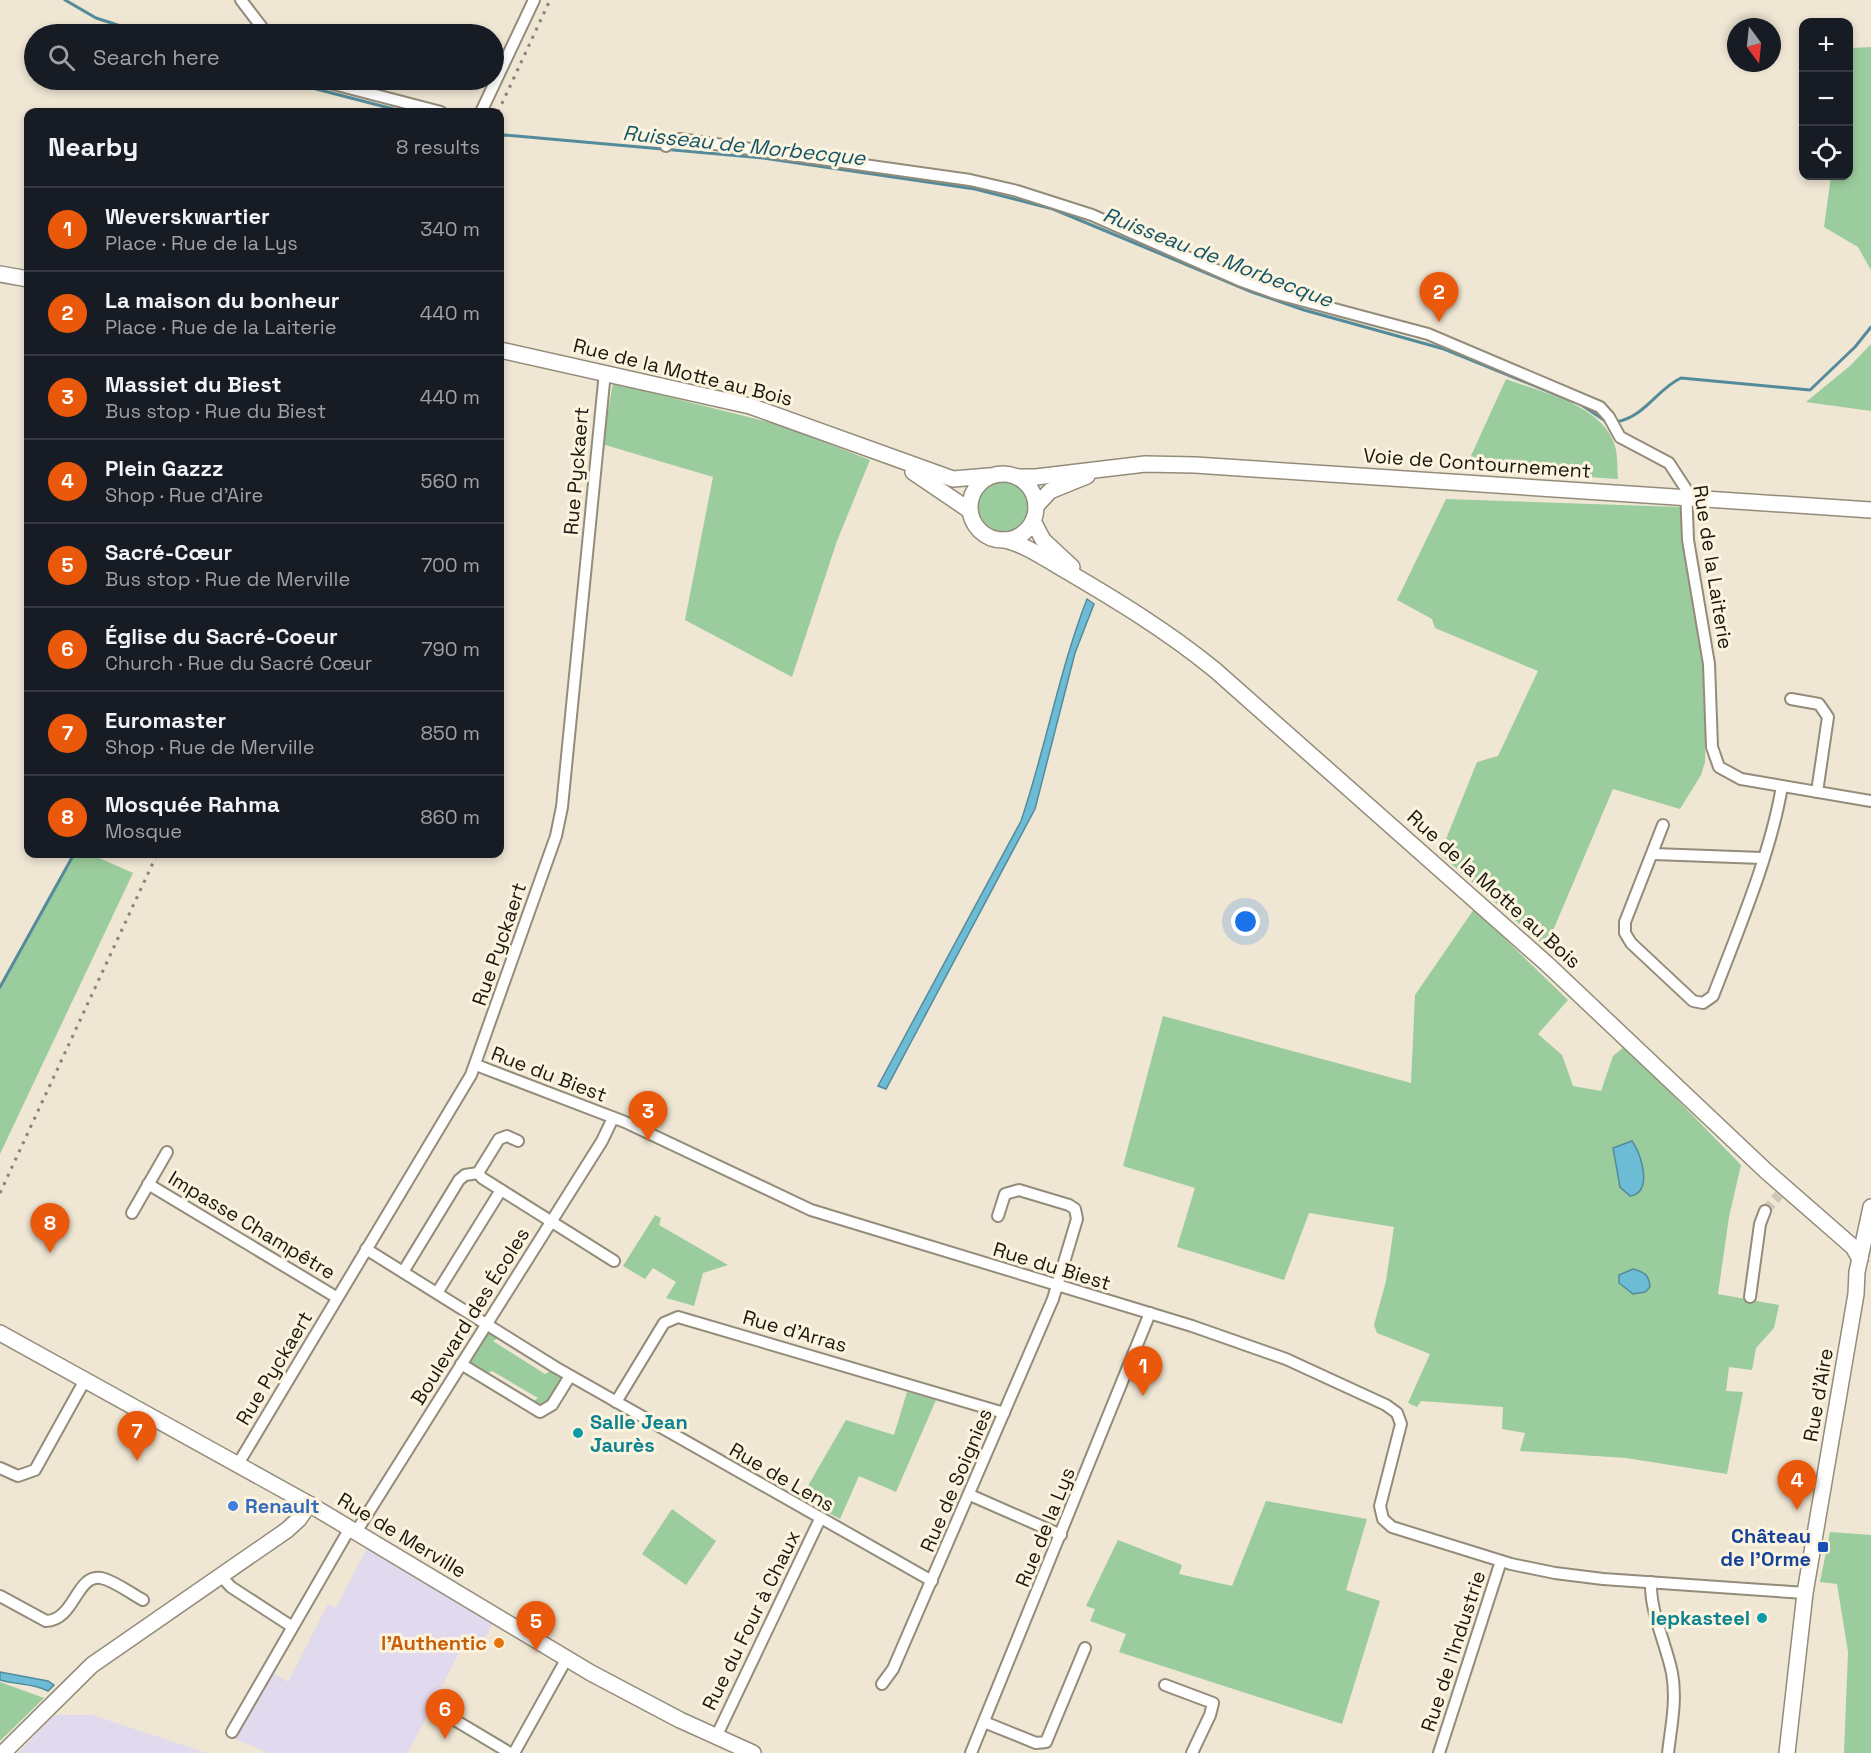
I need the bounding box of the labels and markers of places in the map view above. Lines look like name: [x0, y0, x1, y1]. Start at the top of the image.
pin: 2: [1420, 272, 1458, 322]
pin: 3: [628, 1092, 668, 1141]
pin: 8: [31, 1204, 70, 1253]
pin: 1: [1124, 1346, 1162, 1396]
place label: Salle Jean Jaurès: [590, 1409, 688, 1458]
pin: 7: [118, 1412, 156, 1461]
marker: Salle Jean Jaurès: [571, 1426, 585, 1440]
pin: 4: [1778, 1460, 1816, 1510]
place label: Renault: [245, 1493, 320, 1519]
marker: Renault: [226, 1499, 240, 1513]
place label: Château de l'Orme: [1720, 1523, 1811, 1572]
marker: Château de l'Orme: [1816, 1540, 1830, 1554]
pin: 5: [516, 1602, 556, 1651]
place label: Iepkasteel: [1650, 1605, 1750, 1631]
marker: Iepkasteel: [1755, 1611, 1769, 1625]
place label: l’Authentic: [381, 1630, 487, 1656]
marker: l’Authentic: [492, 1636, 506, 1650]
pin: 6: [426, 1690, 464, 1739]

